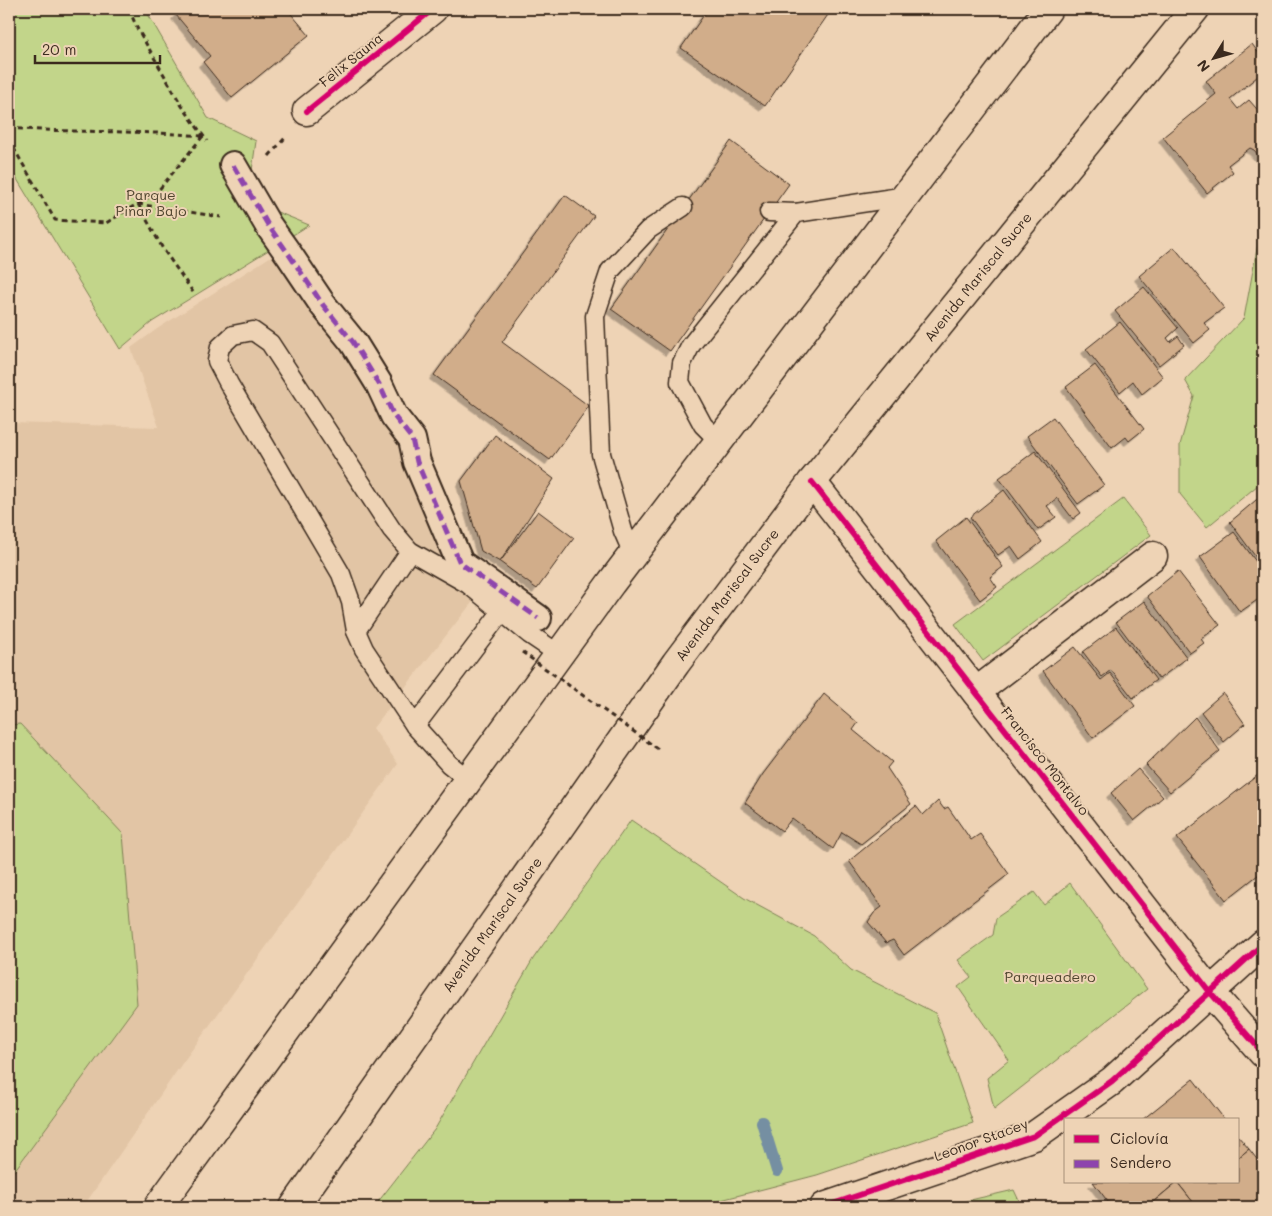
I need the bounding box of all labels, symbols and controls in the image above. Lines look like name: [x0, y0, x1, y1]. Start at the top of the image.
street label: Felix Sauna: [315, 28, 386, 91]
scale bar: [35, 32, 160, 64]
north arrow: [1190, 32, 1240, 82]
text: 20 m: [42, 39, 76, 59]
text: N: [1192, 56, 1214, 76]
park label: Parque Pinar Bajo: [115, 185, 187, 220]
street label: Avenida Mariscal Sucre: [920, 208, 1036, 345]
street label: Avenida Mariscal Sucre: [671, 524, 783, 665]
street label: Francisco Montalvo: [997, 702, 1094, 819]
street label: Avenida Mariscal Sucre: [438, 853, 546, 996]
park label: Parqueadero: [1004, 967, 1096, 986]
street label: Leonor Stacey: [931, 1114, 1031, 1165]
legend: [1064, 1118, 1240, 1184]
text: Ciclovía: [1110, 1128, 1169, 1148]
text: Sendero: [1110, 1152, 1171, 1172]

